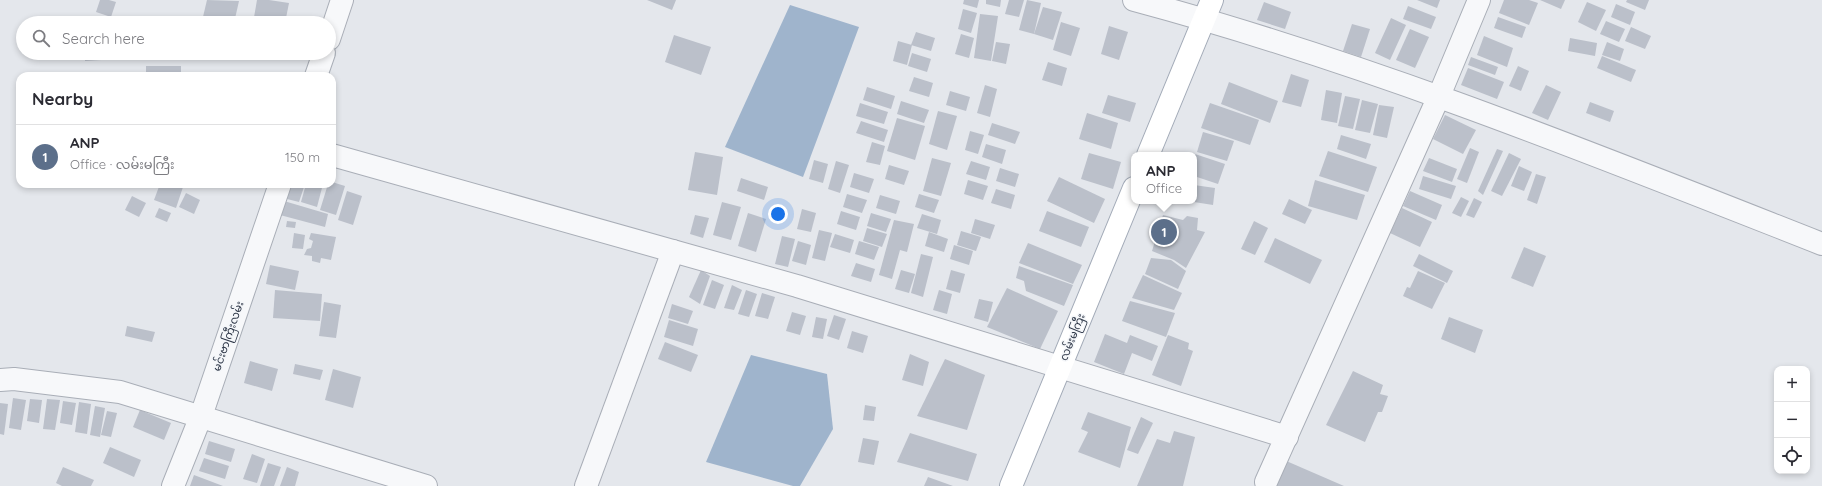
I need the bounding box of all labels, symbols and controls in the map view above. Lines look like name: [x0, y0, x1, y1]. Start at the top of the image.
search box: [16, 16, 336, 60]
icon: search: [30, 27, 52, 49]
text: Search here: [62, 29, 145, 48]
text: Nearby: [32, 88, 93, 109]
text: ANP: [70, 133, 100, 152]
text: 1: [42, 149, 48, 165]
text: 150 m: [285, 149, 320, 165]
popup: [1131, 152, 1197, 204]
text: Office · လမ်းမကြီး: [70, 156, 175, 172]
text: ANP: [1146, 161, 1176, 180]
text: Office: [1146, 180, 1182, 196]
your location: [768, 204, 788, 224]
pin: 1: [1151, 217, 1177, 247]
street label: မင်းဗာကြီးလမ်း: [209, 299, 248, 374]
street label: လမ်းမကြီး: [1056, 311, 1090, 363]
map controls: [1774, 366, 1810, 474]
button: +: [1774, 366, 1810, 402]
button: −: [1774, 402, 1810, 438]
button: locate: [1774, 438, 1810, 474]

